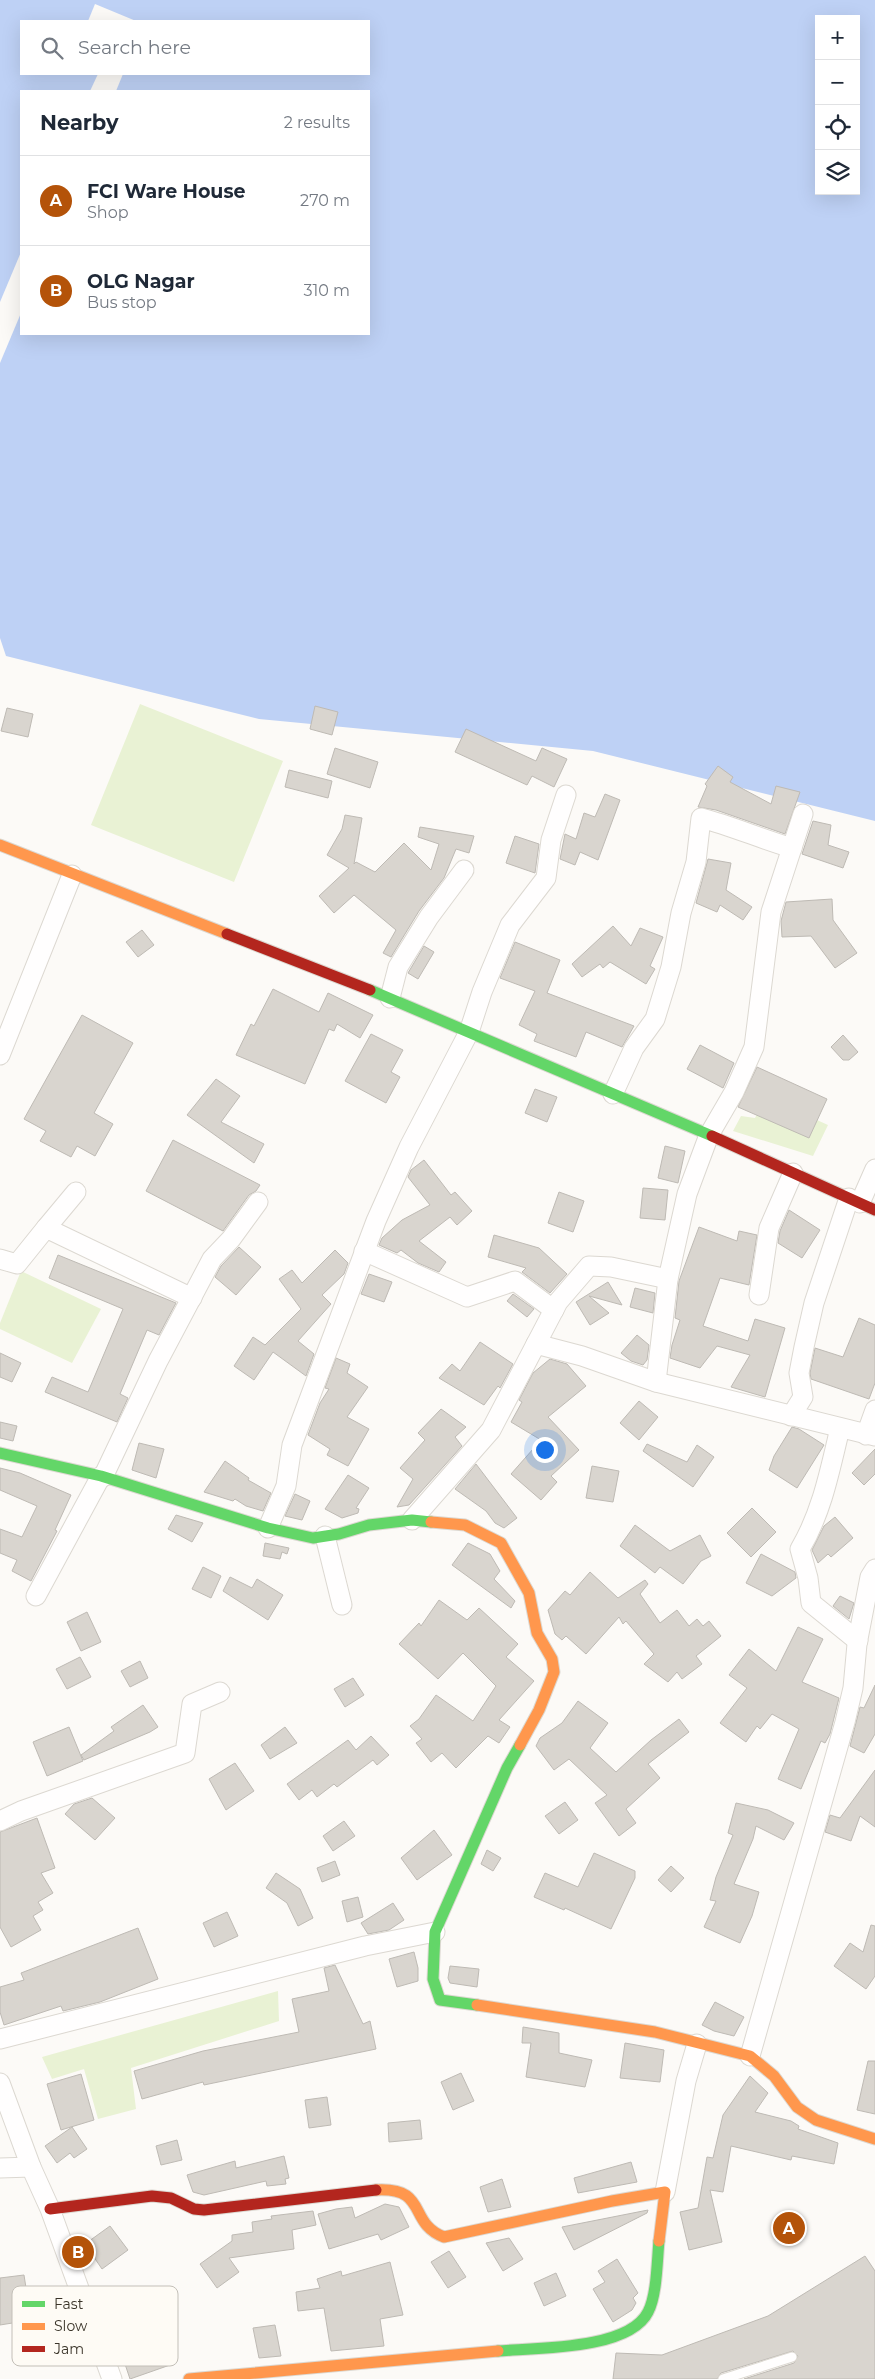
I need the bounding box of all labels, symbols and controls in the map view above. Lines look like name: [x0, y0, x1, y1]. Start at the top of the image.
map controls: [815, 15, 860, 195]
button: +: [815, 15, 860, 60]
search box: [20, 20, 370, 75]
icon: search: [38, 34, 66, 62]
text: Search here: [78, 36, 191, 59]
button: −: [815, 60, 860, 105]
button: locate: [815, 105, 860, 150]
text: Nearby: [40, 110, 119, 135]
text: 2 results: [284, 113, 350, 132]
button: layers: [815, 150, 860, 195]
text: FCI Ware House: [87, 180, 245, 203]
text: A: [50, 191, 62, 210]
text: 270 m: [300, 191, 350, 210]
text: Shop: [87, 203, 129, 222]
text: OLG Nagar: [87, 270, 195, 293]
text: B: [50, 281, 62, 300]
text: 310 m: [303, 281, 350, 300]
text: Bus stop: [87, 293, 157, 312]
your location: [532, 1437, 558, 1463]
pin: A: [773, 2209, 805, 2247]
pin: B: [62, 2233, 94, 2271]
legend: [12, 2286, 178, 2366]
text: Fast: [54, 2295, 84, 2313]
text: Slow: [54, 2317, 88, 2335]
text: Jam: [53, 2340, 84, 2358]

